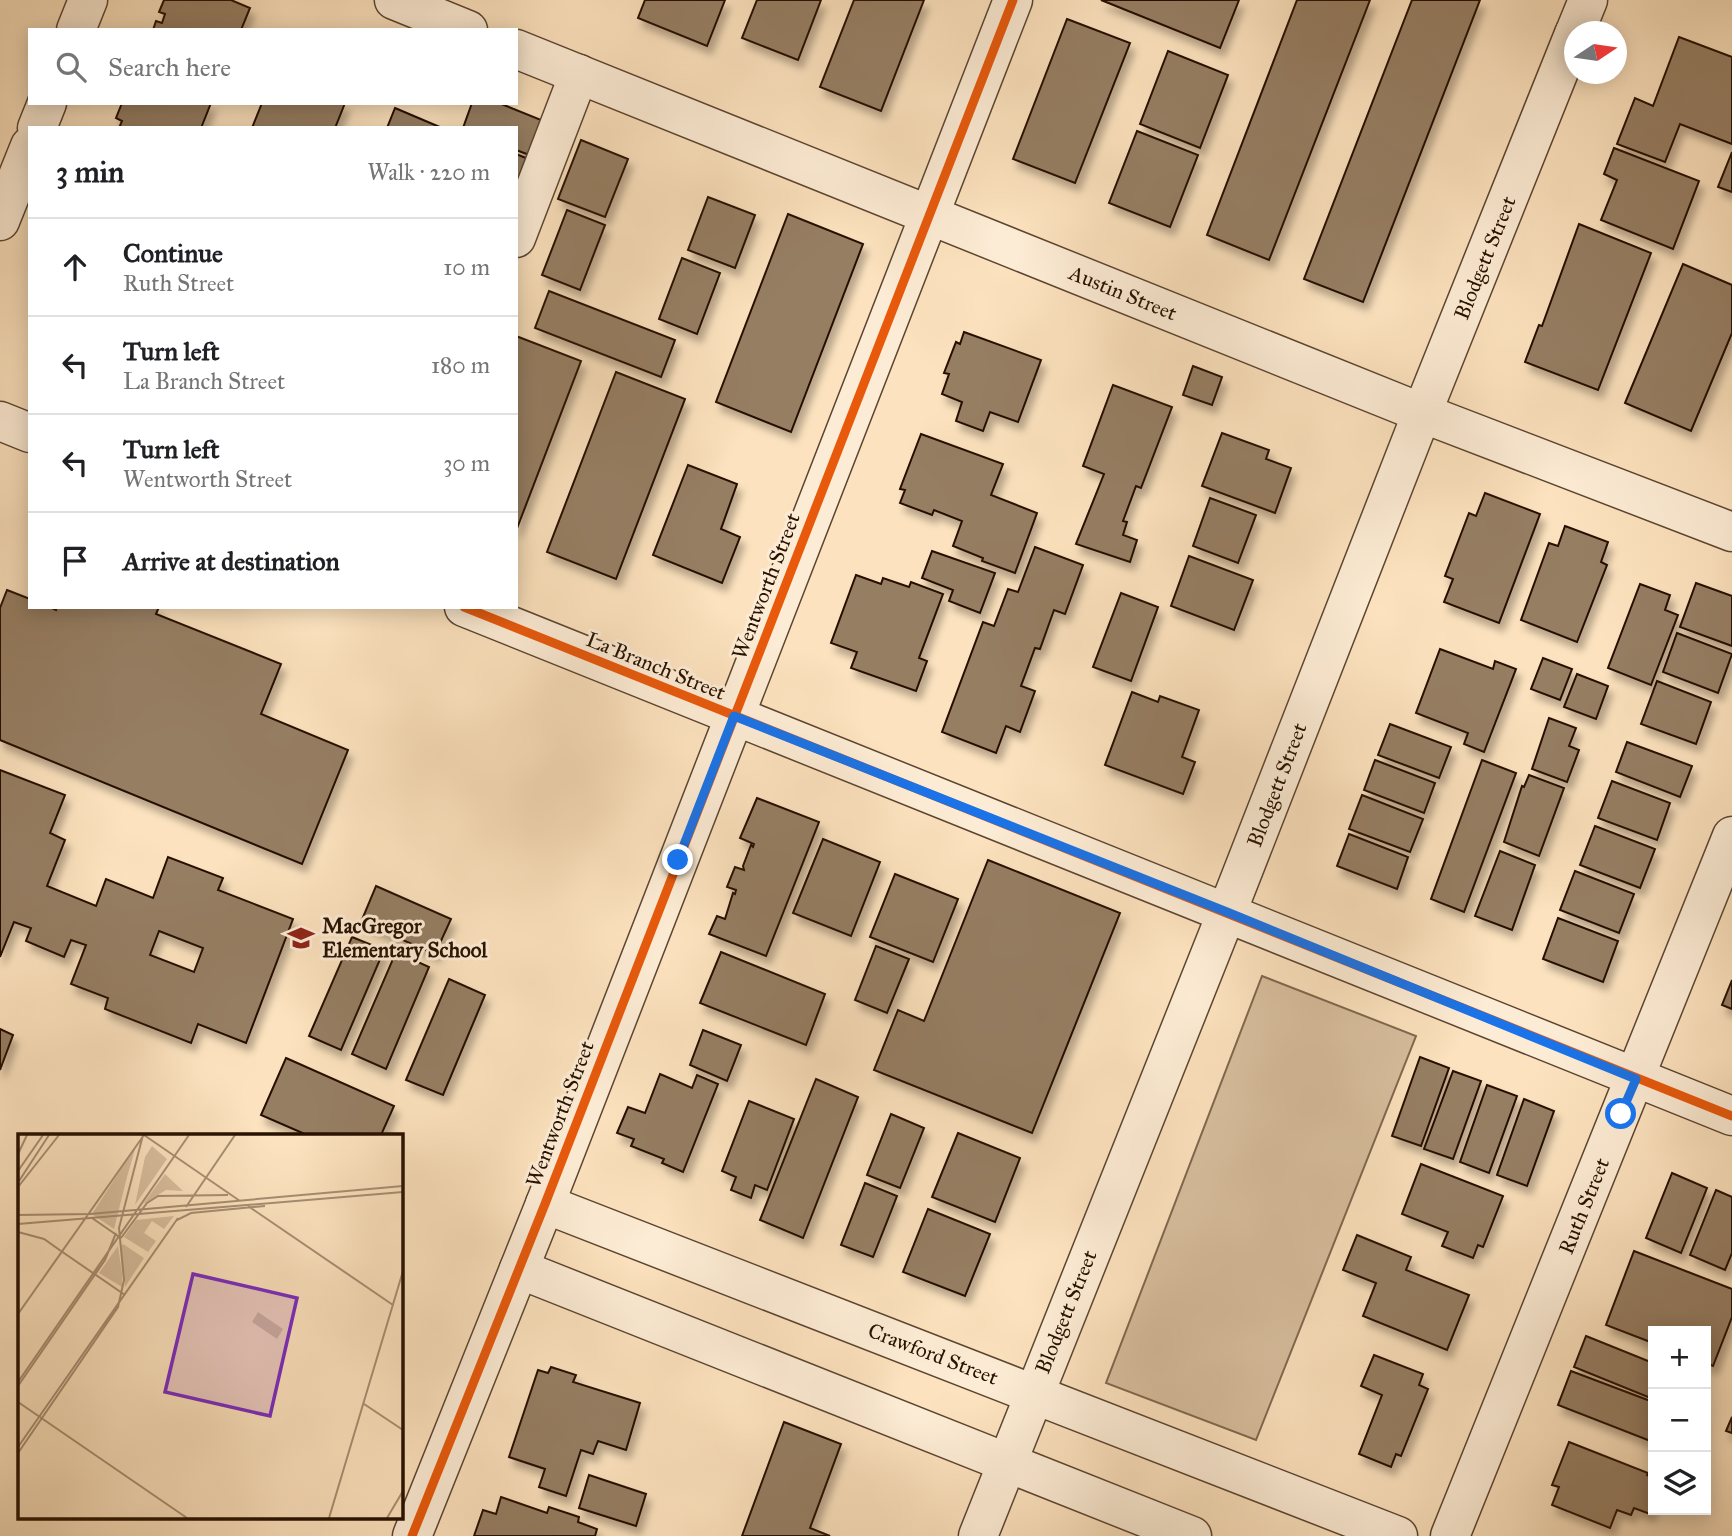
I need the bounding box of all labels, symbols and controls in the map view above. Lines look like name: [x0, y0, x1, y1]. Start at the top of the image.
north arrow: [1564, 21, 1627, 84]
search box: [28, 28, 518, 105]
icon: search: [52, 48, 90, 86]
text: Search here: [108, 51, 231, 83]
text: 3 min: [56, 154, 124, 190]
text: Walk · 220 m: [367, 158, 490, 186]
street label: Blodgett Street: [1448, 192, 1522, 324]
text: Continue: [123, 237, 223, 269]
icon: ahead: [56, 248, 94, 286]
text: 10 m: [443, 253, 490, 281]
street label: Austin Street: [1064, 259, 1181, 327]
text: Ruth Street: [123, 269, 234, 297]
text: Turn left: [123, 335, 219, 367]
icon: left: [56, 346, 94, 384]
text: 180 m: [431, 351, 490, 379]
text: La Branch Street: [123, 367, 285, 395]
text: Turn left: [123, 433, 219, 465]
icon: left: [56, 444, 94, 482]
text: 30 m: [443, 449, 490, 477]
text: Wentworth Street: [123, 465, 292, 493]
street label: Wentworth Street: [726, 509, 806, 663]
icon: arrive: [56, 542, 94, 580]
text: Arrive at destination: [123, 545, 340, 577]
street label: La Branch Street: [582, 626, 730, 706]
street label: Blodgett Street: [1241, 719, 1313, 851]
route end: [662, 844, 693, 875]
place label: MacGregor Elementary School: [322, 913, 488, 963]
school or university icon: MacGregor Elementary School: [286, 923, 316, 953]
street label: Wentworth Street: [520, 1037, 600, 1191]
route start: [1605, 1098, 1636, 1129]
inset map: [18, 1134, 402, 1518]
street label: Ruth Street: [1553, 1154, 1615, 1258]
street label: Blodgett Street: [1029, 1246, 1103, 1378]
street label: Crawford Street: [864, 1317, 1002, 1391]
map controls: [1648, 1326, 1711, 1515]
button: +: [1648, 1326, 1711, 1389]
button: −: [1648, 1389, 1711, 1452]
button: layers: [1648, 1452, 1711, 1515]

